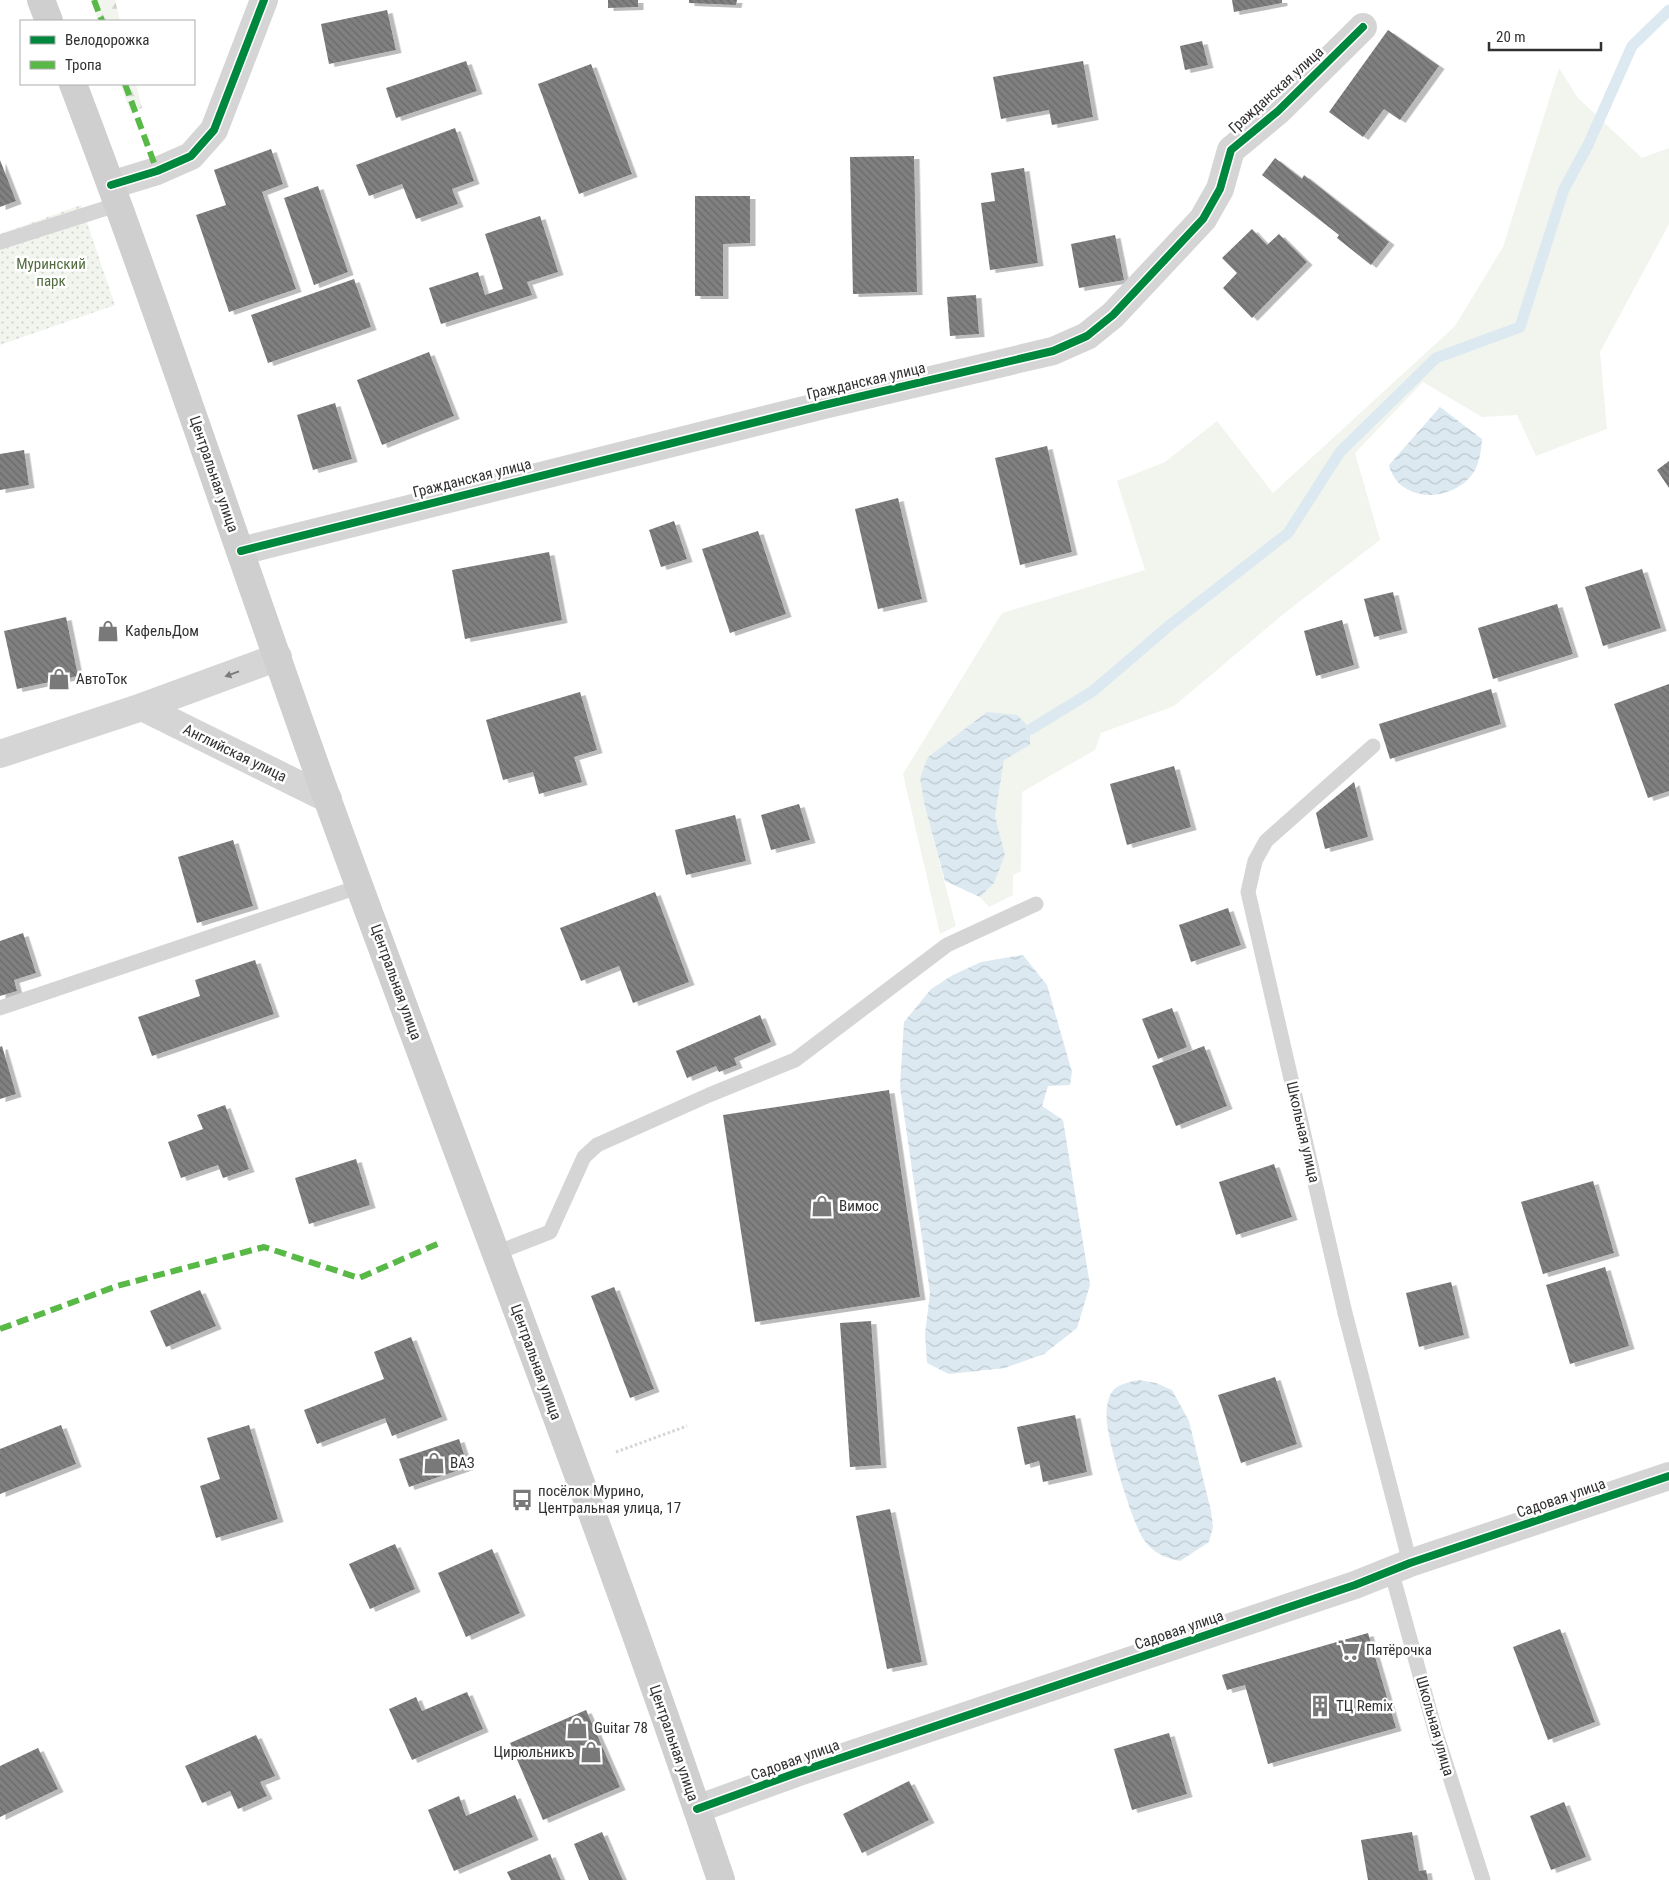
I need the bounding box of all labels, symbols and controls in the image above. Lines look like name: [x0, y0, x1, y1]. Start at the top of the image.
legend: [20, 20, 195, 85]
scale bar: [1489, 20, 1602, 52]
text: 20 m: [1496, 28, 1526, 46]
text: Велодорожка: [65, 31, 150, 49]
street label: Гражданская улица: [1225, 43, 1327, 137]
text: Тропа: [65, 56, 102, 74]
park label: Муринский парк: [16, 255, 86, 290]
street label: Гражданская улица: [805, 359, 927, 403]
street label: Центральная улица: [186, 413, 242, 535]
street label: Гражданская улица: [411, 455, 533, 501]
shop icon: КафельДом: [95, 618, 121, 644]
place label: КафельДом: [125, 622, 199, 640]
shop icon: АвтоТок: [46, 666, 72, 692]
place label: АвтоТок: [76, 670, 128, 688]
one-way arrow: [225, 671, 240, 678]
street label: Английская улица: [180, 720, 290, 786]
street label: Центральная улица: [367, 922, 425, 1042]
street label: Школьная улица: [1283, 1080, 1323, 1184]
shop icon: Вимос: [809, 1193, 835, 1219]
place label: Вимос: [839, 1197, 879, 1215]
street label: Центральная улица: [507, 1302, 565, 1422]
shop icon: ВАЗ: [421, 1450, 447, 1476]
place label: ВАЗ: [450, 1454, 475, 1472]
street label: Садовая улица: [1514, 1474, 1608, 1522]
place label: посёлок Мурино, Центральная улица, 17: [538, 1482, 681, 1517]
bus stop icon: посёлок Мурино, Центральная улица, 17: [509, 1487, 535, 1513]
street label: Садовая улица: [1132, 1606, 1226, 1654]
supermarket icon: Пятёрочка: [1336, 1637, 1362, 1663]
place label: Пятёрочка: [1366, 1641, 1432, 1659]
street label: Школьная улица: [1412, 1674, 1458, 1778]
street label: Центральная улица: [646, 1682, 702, 1804]
building icon: ТЦ Remix: [1307, 1693, 1333, 1719]
place label: ТЦ Remix: [1336, 1697, 1394, 1715]
shop icon: Guitar 78: [564, 1715, 590, 1741]
place label: Guitar 78: [594, 1719, 648, 1737]
street label: Садовая улица: [748, 1736, 842, 1784]
shop icon: Цирюльникъ: [578, 1739, 604, 1765]
place label: Цирюльникъ: [493, 1743, 574, 1761]

